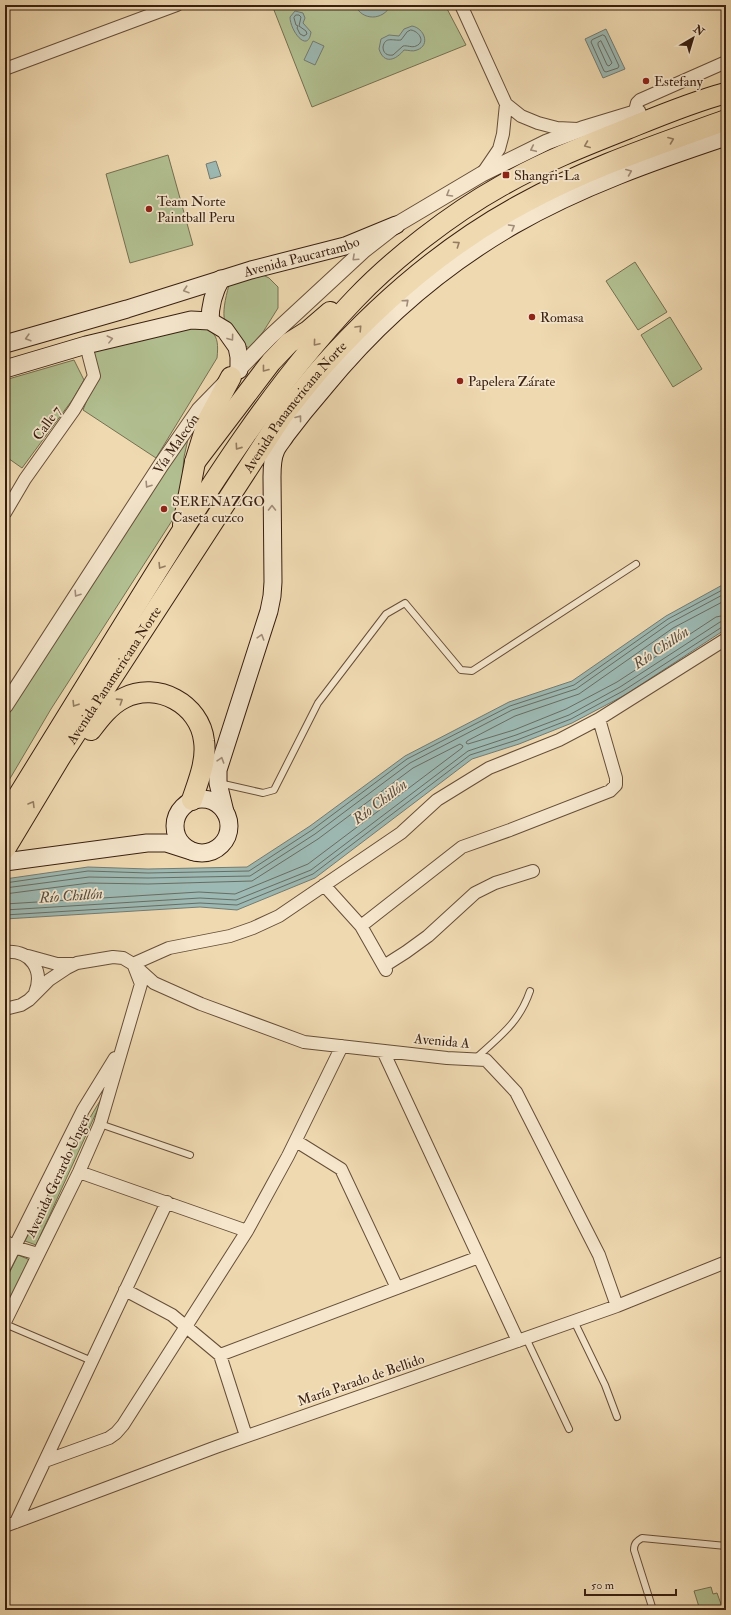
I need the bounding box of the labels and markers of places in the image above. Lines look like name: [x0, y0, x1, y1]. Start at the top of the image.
place label: Estefany: [654, 73, 704, 91]
marker: Estefany: [641, 76, 651, 86]
place label: Shangri-La: [514, 167, 580, 184]
marker: Shangri-La: [501, 170, 511, 180]
place label: Team Norte Paintball Peru: [157, 193, 235, 226]
marker: Team Norte Paintball Peru: [144, 204, 154, 214]
place label: Romasa: [540, 309, 584, 326]
marker: Romasa: [527, 312, 537, 322]
place label: Papelera Zárate: [468, 373, 556, 391]
marker: Papelera Zárate: [455, 376, 465, 386]
place label: SERENAZGO Caseta cuzco: [172, 493, 265, 526]
marker: SERENAZGO Caseta cuzco: [159, 504, 169, 514]

